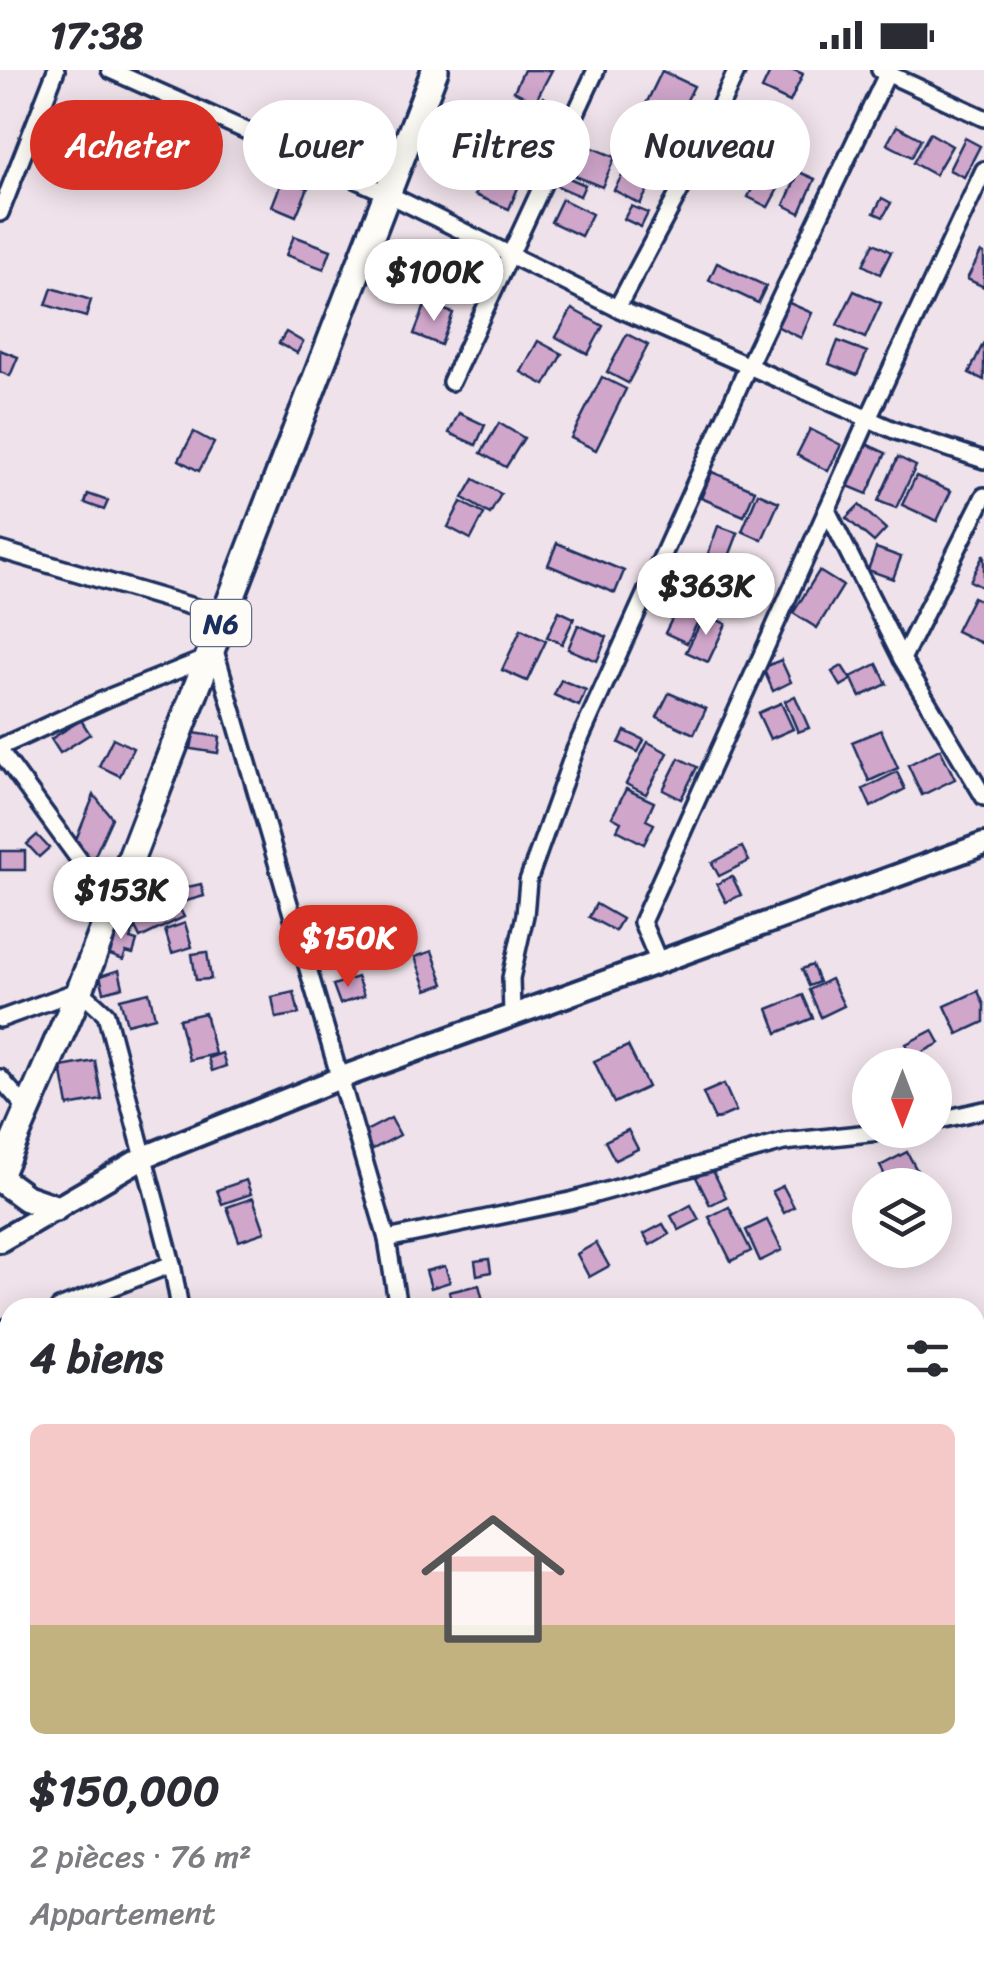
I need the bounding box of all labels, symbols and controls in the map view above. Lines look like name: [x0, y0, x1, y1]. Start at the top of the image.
text: 17:38: [50, 2, 143, 69]
chip: Acheter: [30, 100, 223, 190]
chip: Louer: [243, 100, 397, 190]
chip: Filtres: [417, 100, 590, 190]
chip: Nouveau: [610, 100, 810, 190]
pin: $100K: [364, 239, 504, 324]
text: $100K: [386, 243, 482, 300]
pin: $363K: [636, 553, 776, 638]
text: $363K: [659, 557, 753, 614]
road number: N6: [191, 600, 251, 646]
pin: $153K: [51, 857, 191, 942]
text: $153K: [75, 861, 167, 918]
pin: $150K: [278, 905, 418, 990]
text: $150K: [301, 909, 395, 966]
north arrow: [852, 1048, 952, 1148]
map controls: [852, 1048, 952, 1268]
button: layers: [852, 1168, 952, 1268]
text: 4 biens: [30, 1321, 163, 1395]
icon: filters: [900, 1331, 955, 1386]
icon: home: [403, 1489, 583, 1669]
text: $150,000: [30, 1754, 219, 1828]
text: 2 pièces · 76 m²: [30, 1828, 252, 1885]
text: Appartement: [30, 1885, 216, 1942]

